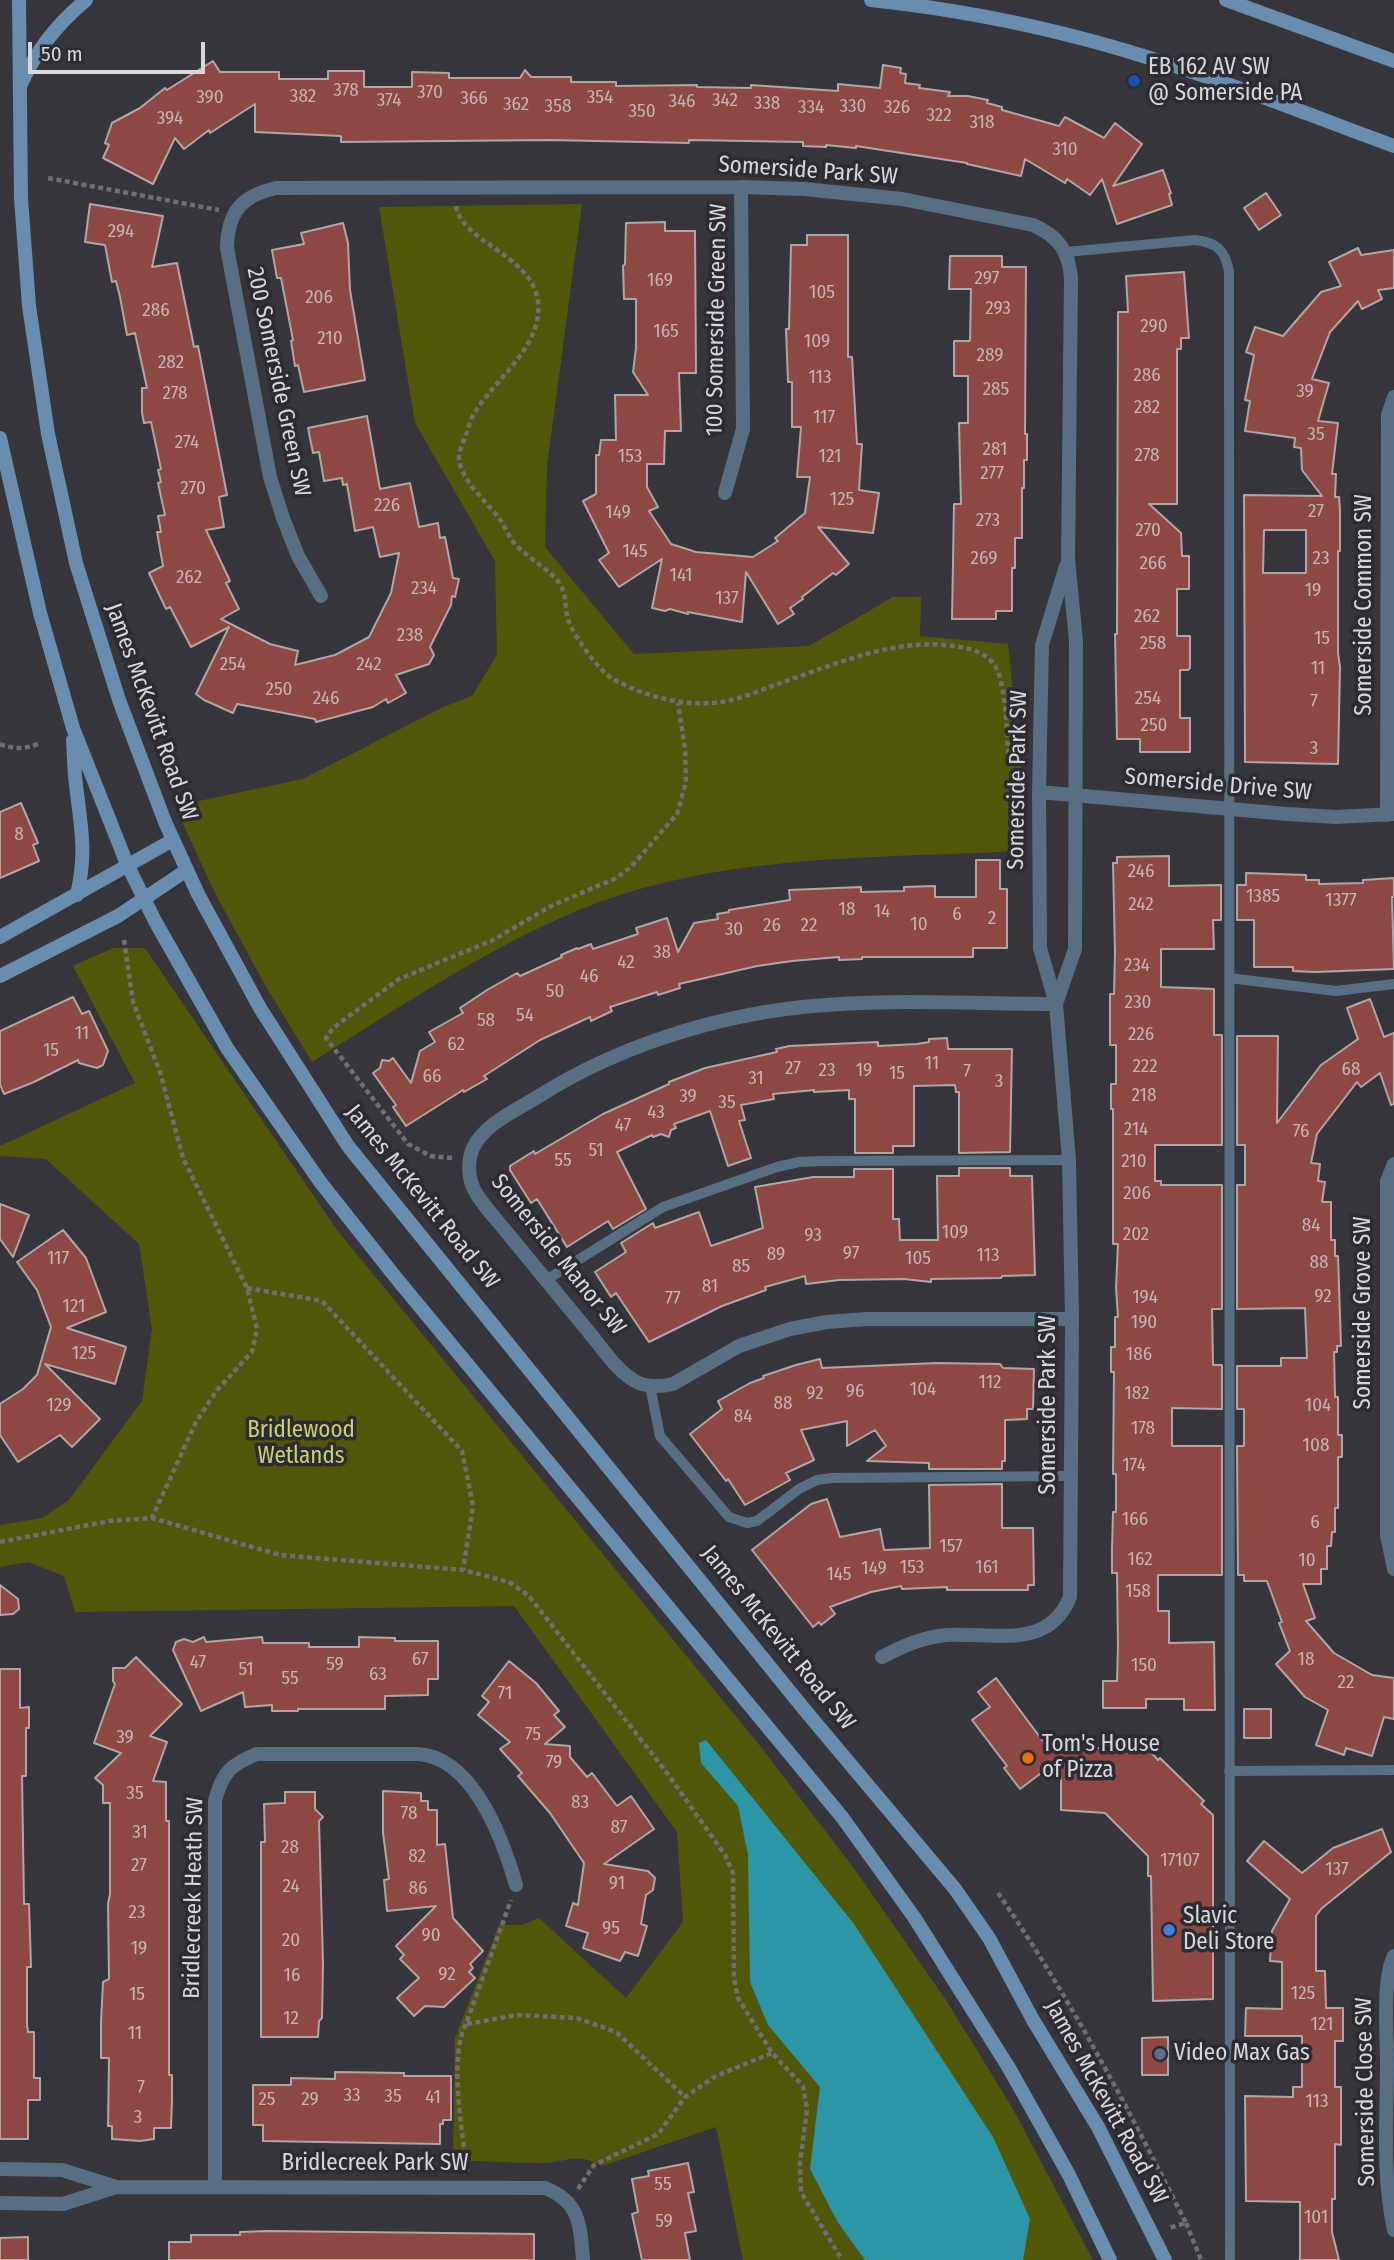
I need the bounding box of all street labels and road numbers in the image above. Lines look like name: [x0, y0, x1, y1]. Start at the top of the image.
street label: Somerside Park SW: [717, 151, 899, 191]
street label: 100 Somerside Green SW: [701, 204, 733, 436]
street label: 200 Somerside Green SW: [240, 265, 316, 499]
street label: Somerside Common SW: [1351, 494, 1379, 716]
street label: James McKevitt Road SW: [99, 600, 203, 824]
street label: Somerside Park SW: [1003, 690, 1033, 870]
street label: Somerside Drive SW: [1123, 763, 1313, 807]
street label: James McKevitt Road SW: [339, 1099, 505, 1295]
street label: Somerside Manor SW: [485, 1169, 631, 1341]
street label: Somerside Grove SW: [1350, 1217, 1378, 1409]
street label: Somerside Park SW: [1035, 1315, 1063, 1495]
street label: James McKevitt Road SW: [695, 1540, 861, 1736]
street label: Bridlecreek Heath SW: [178, 1797, 210, 1999]
street label: James McKevitt Road SW: [1038, 1995, 1174, 2209]
street label: Somerside Close SW: [1351, 1997, 1381, 2187]
street label: Bridlecreek Park SW: [282, 2150, 468, 2178]

